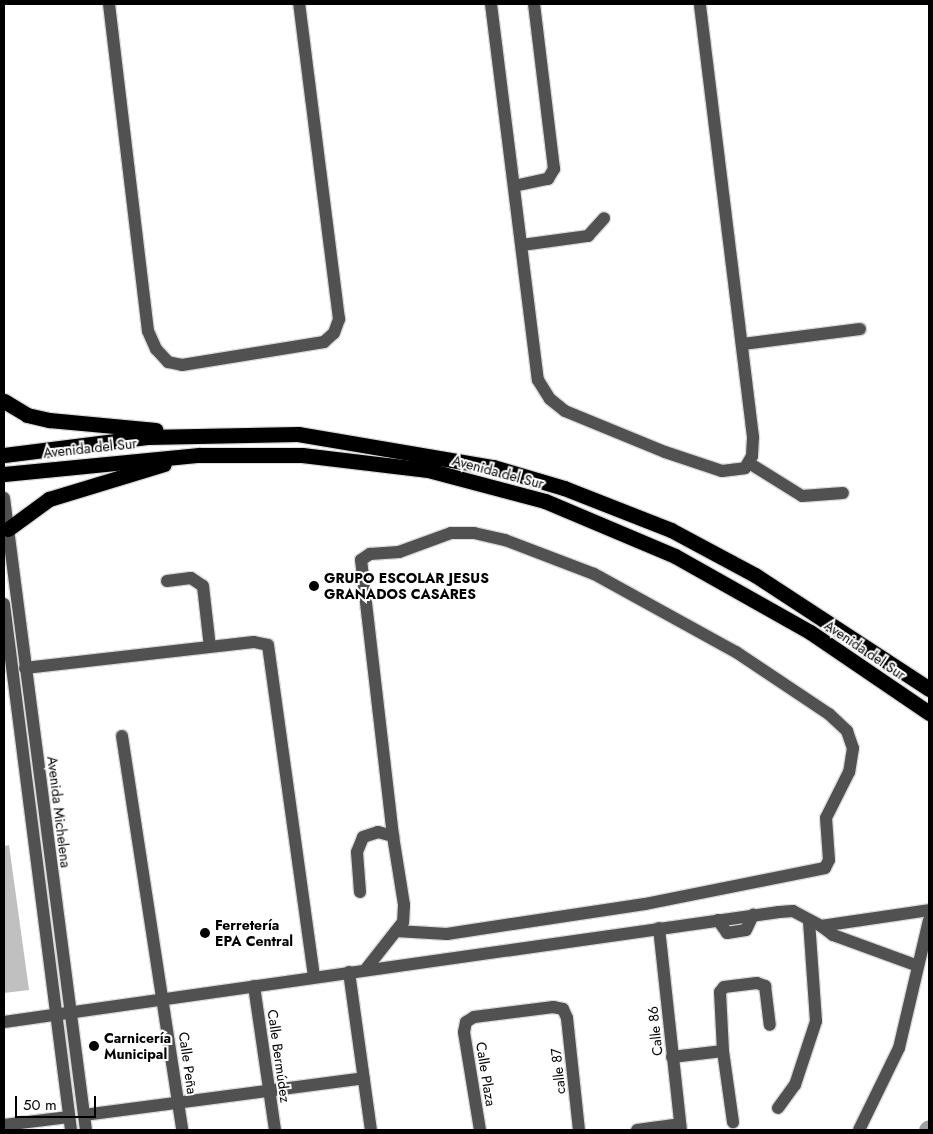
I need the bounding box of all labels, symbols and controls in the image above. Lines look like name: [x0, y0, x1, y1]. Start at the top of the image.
street label: Avenida del Sur: [42, 435, 138, 461]
street label: Avenida del Sur: [450, 452, 546, 492]
place label: GRUPO ESCOLAR JESUS GRANADOS CASARES: [324, 570, 489, 602]
marker: GRUPO ESCOLAR JESUS GRANADOS CASARES: [308, 580, 320, 592]
street label: Avenida del Sur: [821, 617, 909, 683]
street label: Avenida Michelena: [44, 755, 74, 869]
place label: Ferretería EPA Central: [215, 917, 293, 950]
marker: Ferretería EPA Central: [199, 927, 211, 939]
street label: Calle 86: [644, 1005, 666, 1057]
street label: Calle Bermúdez: [264, 1008, 294, 1104]
place label: Carnicería Municipal: [104, 1030, 171, 1062]
street label: Calle Peña: [175, 1031, 201, 1095]
marker: Carnicería Municipal: [88, 1040, 100, 1052]
street label: Calle Plaza: [473, 1041, 499, 1107]
street label: calle 87: [547, 1047, 569, 1095]
scale bar: [18, 1086, 99, 1118]
text: 50 m: [23, 1094, 57, 1116]

